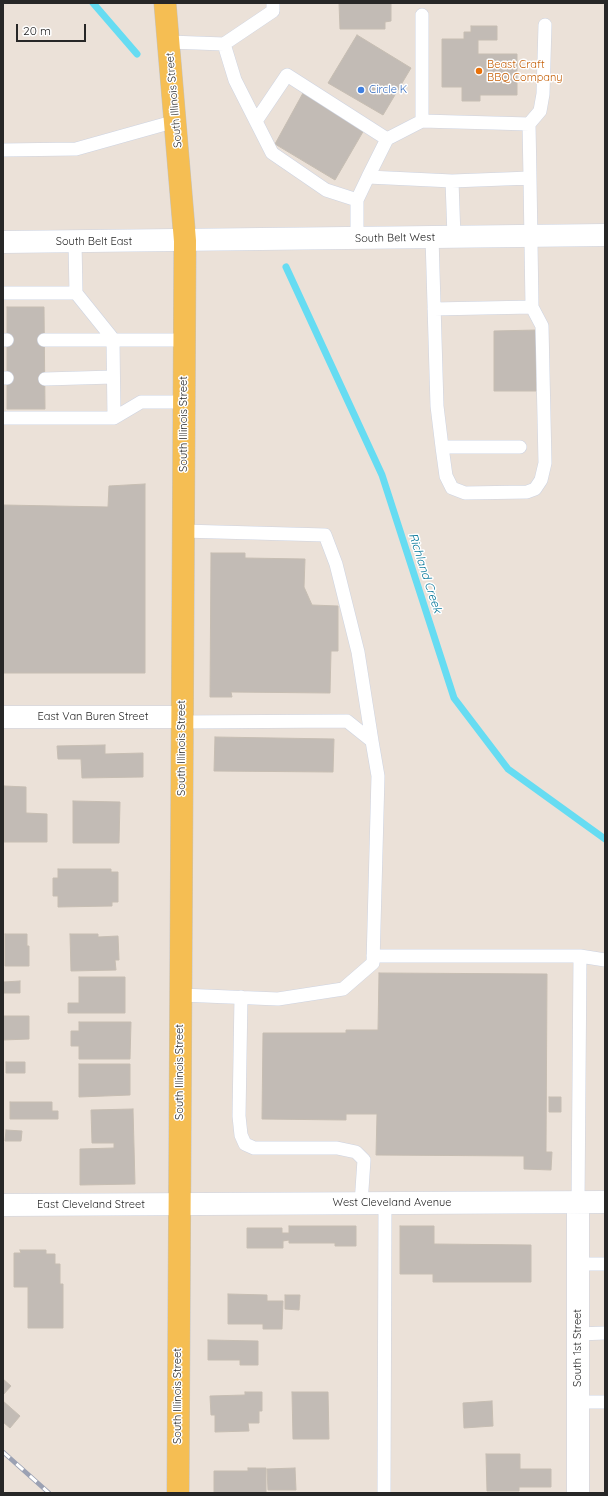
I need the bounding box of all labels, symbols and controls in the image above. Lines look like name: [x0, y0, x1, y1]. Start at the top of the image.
scale bar: [18, 16, 88, 42]
text: 20 m: [23, 23, 51, 38]
street label: South Illinois Street: [163, 52, 185, 148]
place label: Beast Craft BBQ Company: [487, 58, 563, 84]
marker: Beast Craft BBQ Company: [474, 66, 484, 76]
place label: Circle K: [369, 83, 407, 97]
marker: Circle K: [356, 85, 366, 95]
street label: South Belt West: [355, 231, 435, 245]
street label: South Belt East: [56, 235, 132, 249]
street label: South Illinois Street: [177, 376, 191, 472]
water label: Richland Creek: [405, 531, 445, 615]
street label: South Illinois Street: [175, 700, 189, 796]
street label: East Van Buren Street: [37, 710, 149, 724]
street label: South Illinois Street: [173, 1024, 187, 1120]
street label: West Cleveland Avenue: [332, 1196, 452, 1210]
street label: East Cleveland Street: [37, 1198, 145, 1212]
street label: South 1st Street: [571, 1309, 585, 1387]
street label: South Illinois Street: [171, 1348, 185, 1444]

